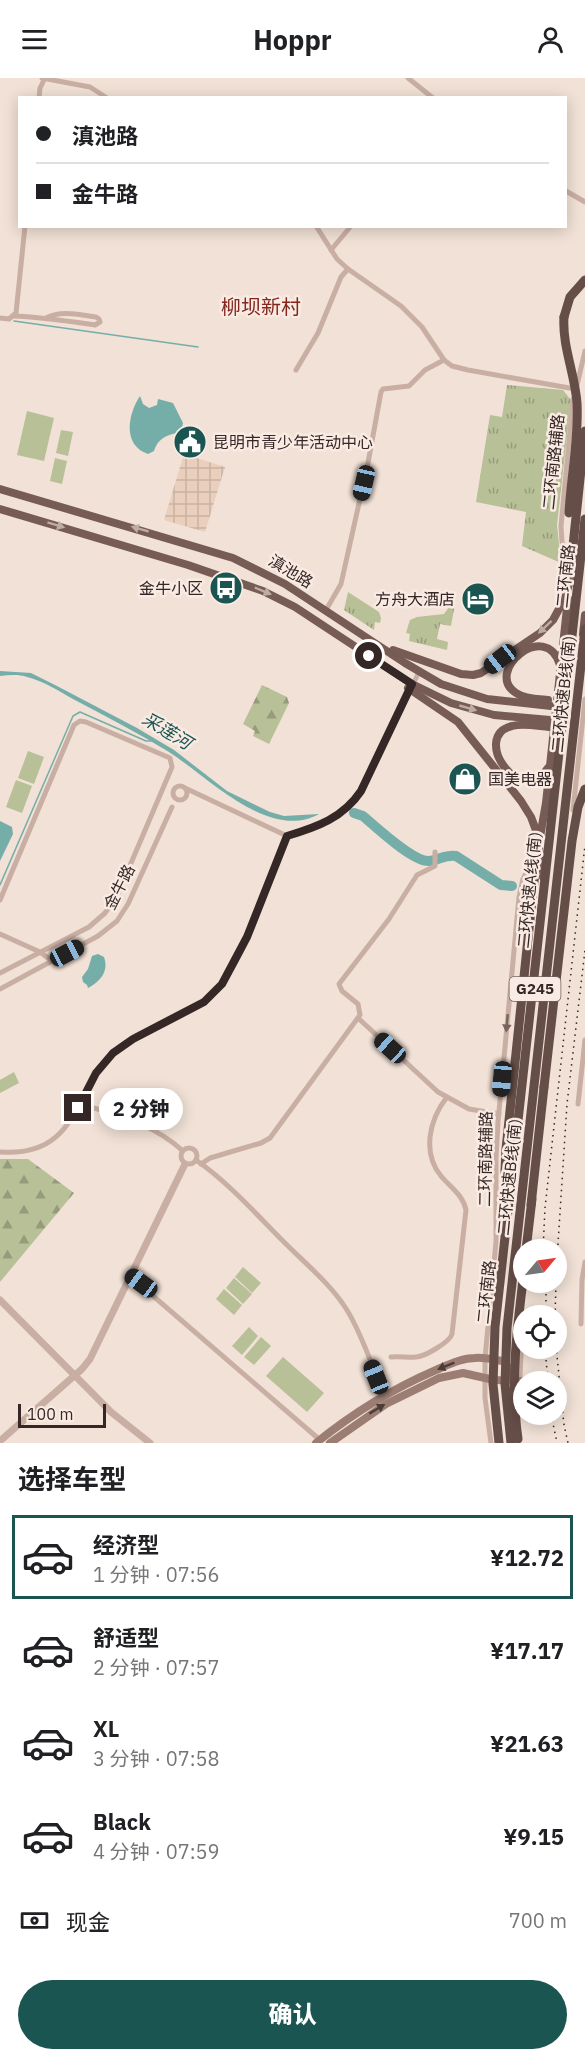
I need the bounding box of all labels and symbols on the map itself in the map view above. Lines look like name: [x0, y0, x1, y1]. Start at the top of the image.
district label: 柳坝新村: [221, 293, 301, 320]
street label: 二环南路辅路: [538, 413, 568, 511]
public building icon: 昆明市青少年活动中心: [172, 424, 208, 460]
place label: 昆明市青少年活动中心: [213, 432, 373, 452]
car: [351, 463, 377, 503]
one-way arrow: [47, 521, 65, 530]
one-way arrow: [130, 524, 148, 533]
street label: 二环南路: [552, 543, 578, 609]
street label: 滇池路: [265, 550, 317, 592]
bus stop icon: 金牛小区: [208, 570, 244, 606]
place label: 金牛小区: [139, 578, 203, 598]
hotel icon: 方舟大酒店: [460, 581, 496, 617]
one-way arrow: [254, 587, 272, 597]
place label: 方舟大酒店: [375, 589, 455, 609]
one-way arrow: [538, 620, 553, 634]
street label: 二环快速B线(南): [547, 635, 579, 753]
car: [480, 641, 520, 677]
route start: [355, 642, 382, 669]
one-way arrow: [459, 704, 477, 714]
water label: 采莲河: [138, 707, 199, 756]
shop icon: 国美电器: [447, 761, 483, 797]
place label: 国美电器: [488, 769, 552, 789]
street label: 二环快速A线(南): [513, 831, 545, 949]
street label: 金牛路: [99, 861, 139, 913]
car: [47, 937, 87, 969]
road number: G245: [510, 977, 560, 1001]
one-way arrow: [502, 1014, 512, 1033]
car: [371, 1029, 409, 1067]
car: [491, 1060, 513, 1098]
callout: 2 分钟: [99, 1087, 183, 1129]
route end: [64, 1094, 91, 1121]
street label: 二环南路辅路: [474, 1111, 496, 1207]
street label: 二环快速B线(南): [493, 1118, 525, 1236]
north arrow: [513, 1239, 567, 1293]
street label: 二环南路: [473, 1259, 499, 1325]
car: [121, 1265, 161, 1301]
car: [361, 1357, 391, 1397]
one-way arrow: [437, 1361, 455, 1371]
scale bar: [18, 1401, 106, 1428]
one-way arrow: [369, 1404, 385, 1415]

